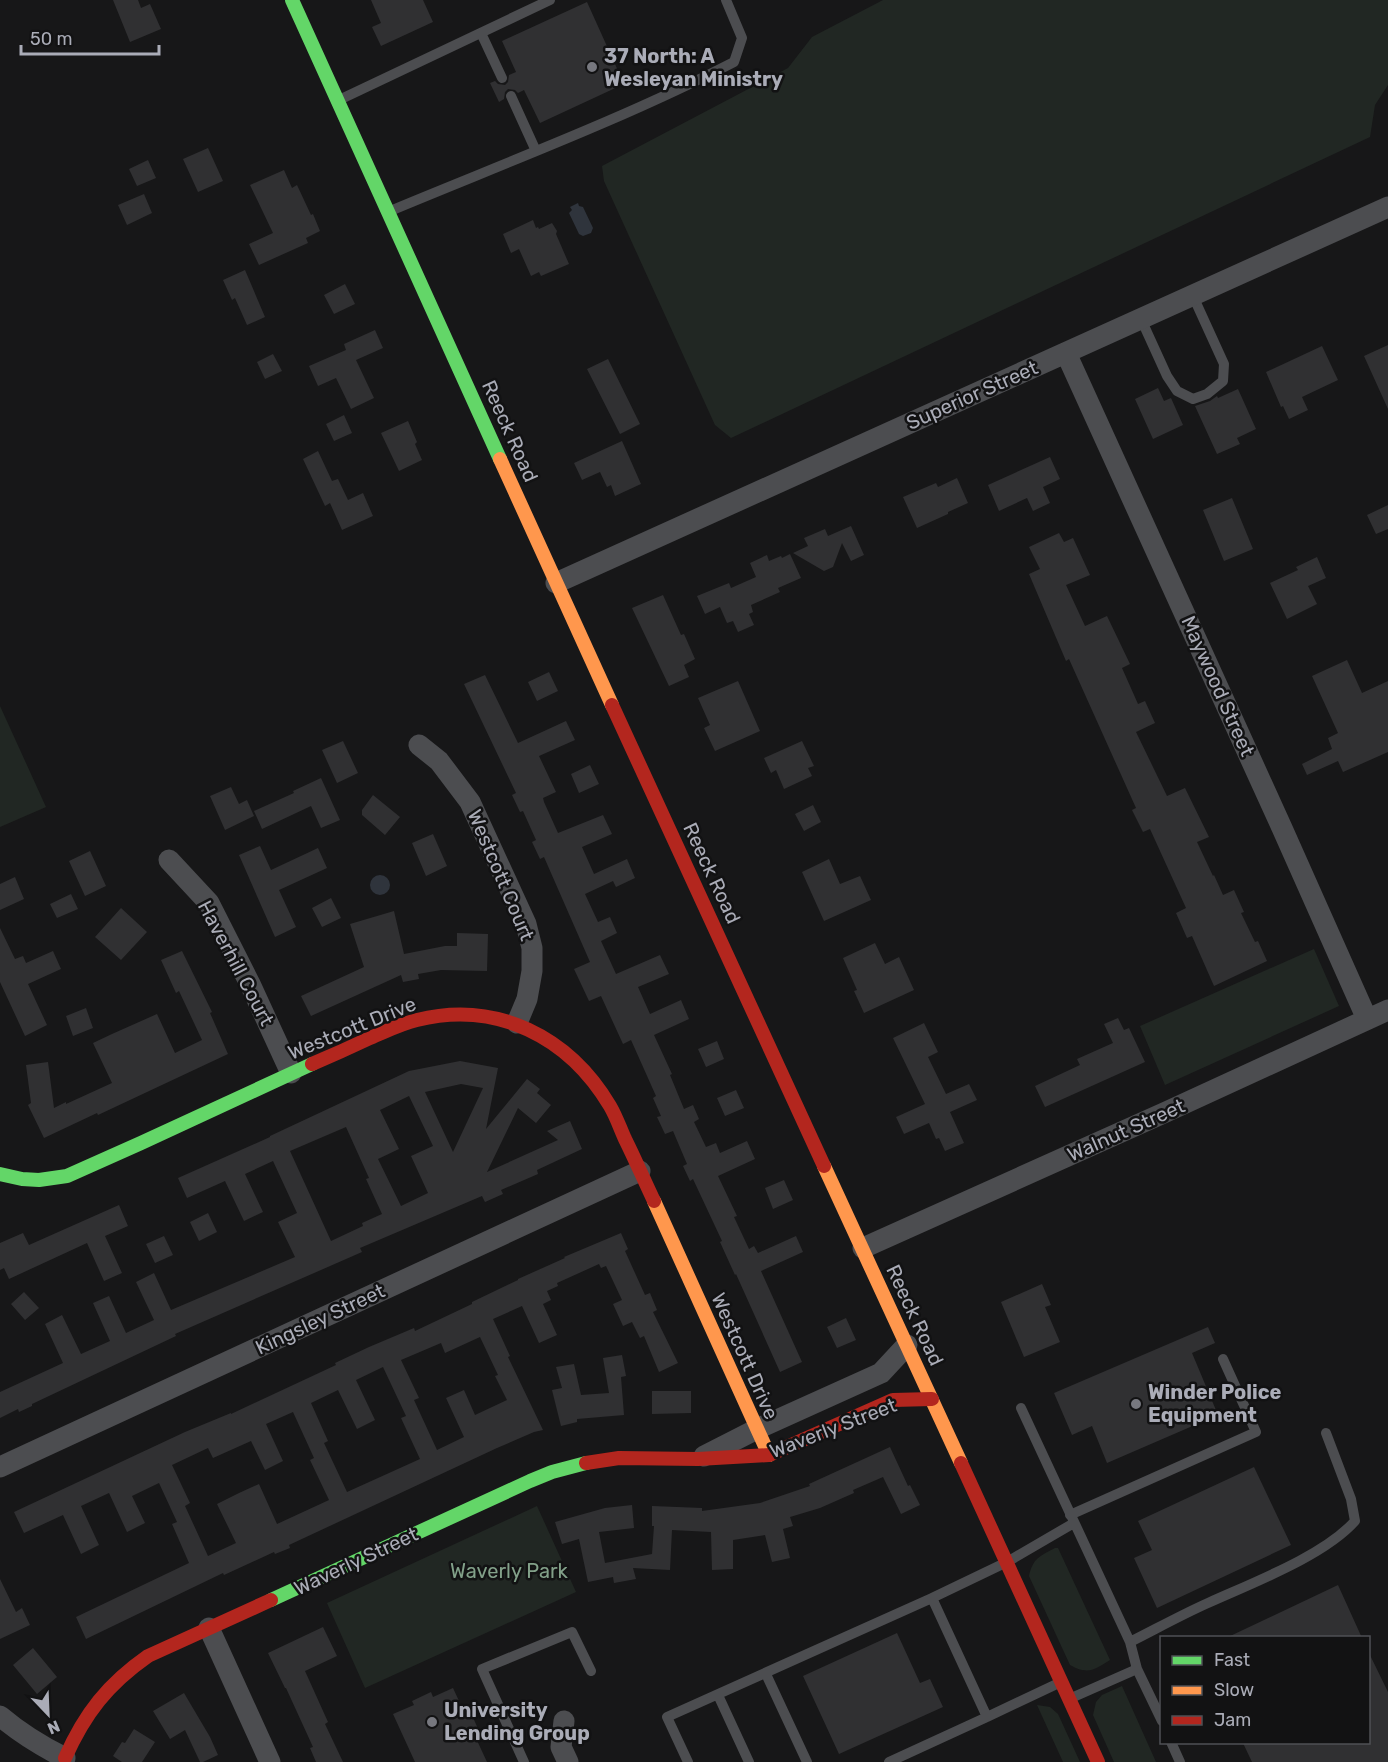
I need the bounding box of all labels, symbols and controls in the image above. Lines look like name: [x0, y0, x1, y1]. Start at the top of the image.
scale bar: [21, 18, 159, 56]
text: 50 m: [30, 28, 73, 50]
place label: 37 North: A Wesleyan Ministry: [604, 44, 783, 91]
marker: 37 North: A Wesleyan Ministry: [585, 60, 599, 74]
street label: Superior Street: [903, 355, 1042, 435]
street label: Reeck Road: [477, 376, 543, 486]
street label: Maywood Street: [1176, 612, 1260, 760]
street label: Westcott Court: [463, 806, 539, 944]
street label: Reeck Road: [678, 819, 746, 927]
street label: Haverhill Court: [193, 896, 279, 1030]
street label: Westcott Drive: [284, 991, 420, 1065]
street label: Walnut Street: [1063, 1093, 1189, 1167]
street label: Reeck Road: [881, 1261, 949, 1369]
street label: Kingsley Street: [251, 1278, 389, 1359]
street label: Westcott Drive: [706, 1289, 784, 1423]
place label: Winder Police Equipment: [1148, 1380, 1281, 1427]
street label: Waverly Street: [766, 1393, 900, 1463]
marker: Winder Police Equipment: [1129, 1397, 1143, 1411]
street label: Waverly Street: [290, 1522, 422, 1600]
park label: Waverly Park: [450, 1559, 569, 1583]
legend: [1160, 1636, 1370, 1744]
text: Fast: [1214, 1649, 1250, 1671]
text: Slow: [1214, 1679, 1254, 1701]
north arrow: [18, 1684, 78, 1744]
place label: University Lending Group: [444, 1698, 590, 1745]
text: Jam: [1214, 1709, 1251, 1731]
marker: University Lending Group: [425, 1715, 439, 1729]
text: N: [45, 1716, 63, 1738]

